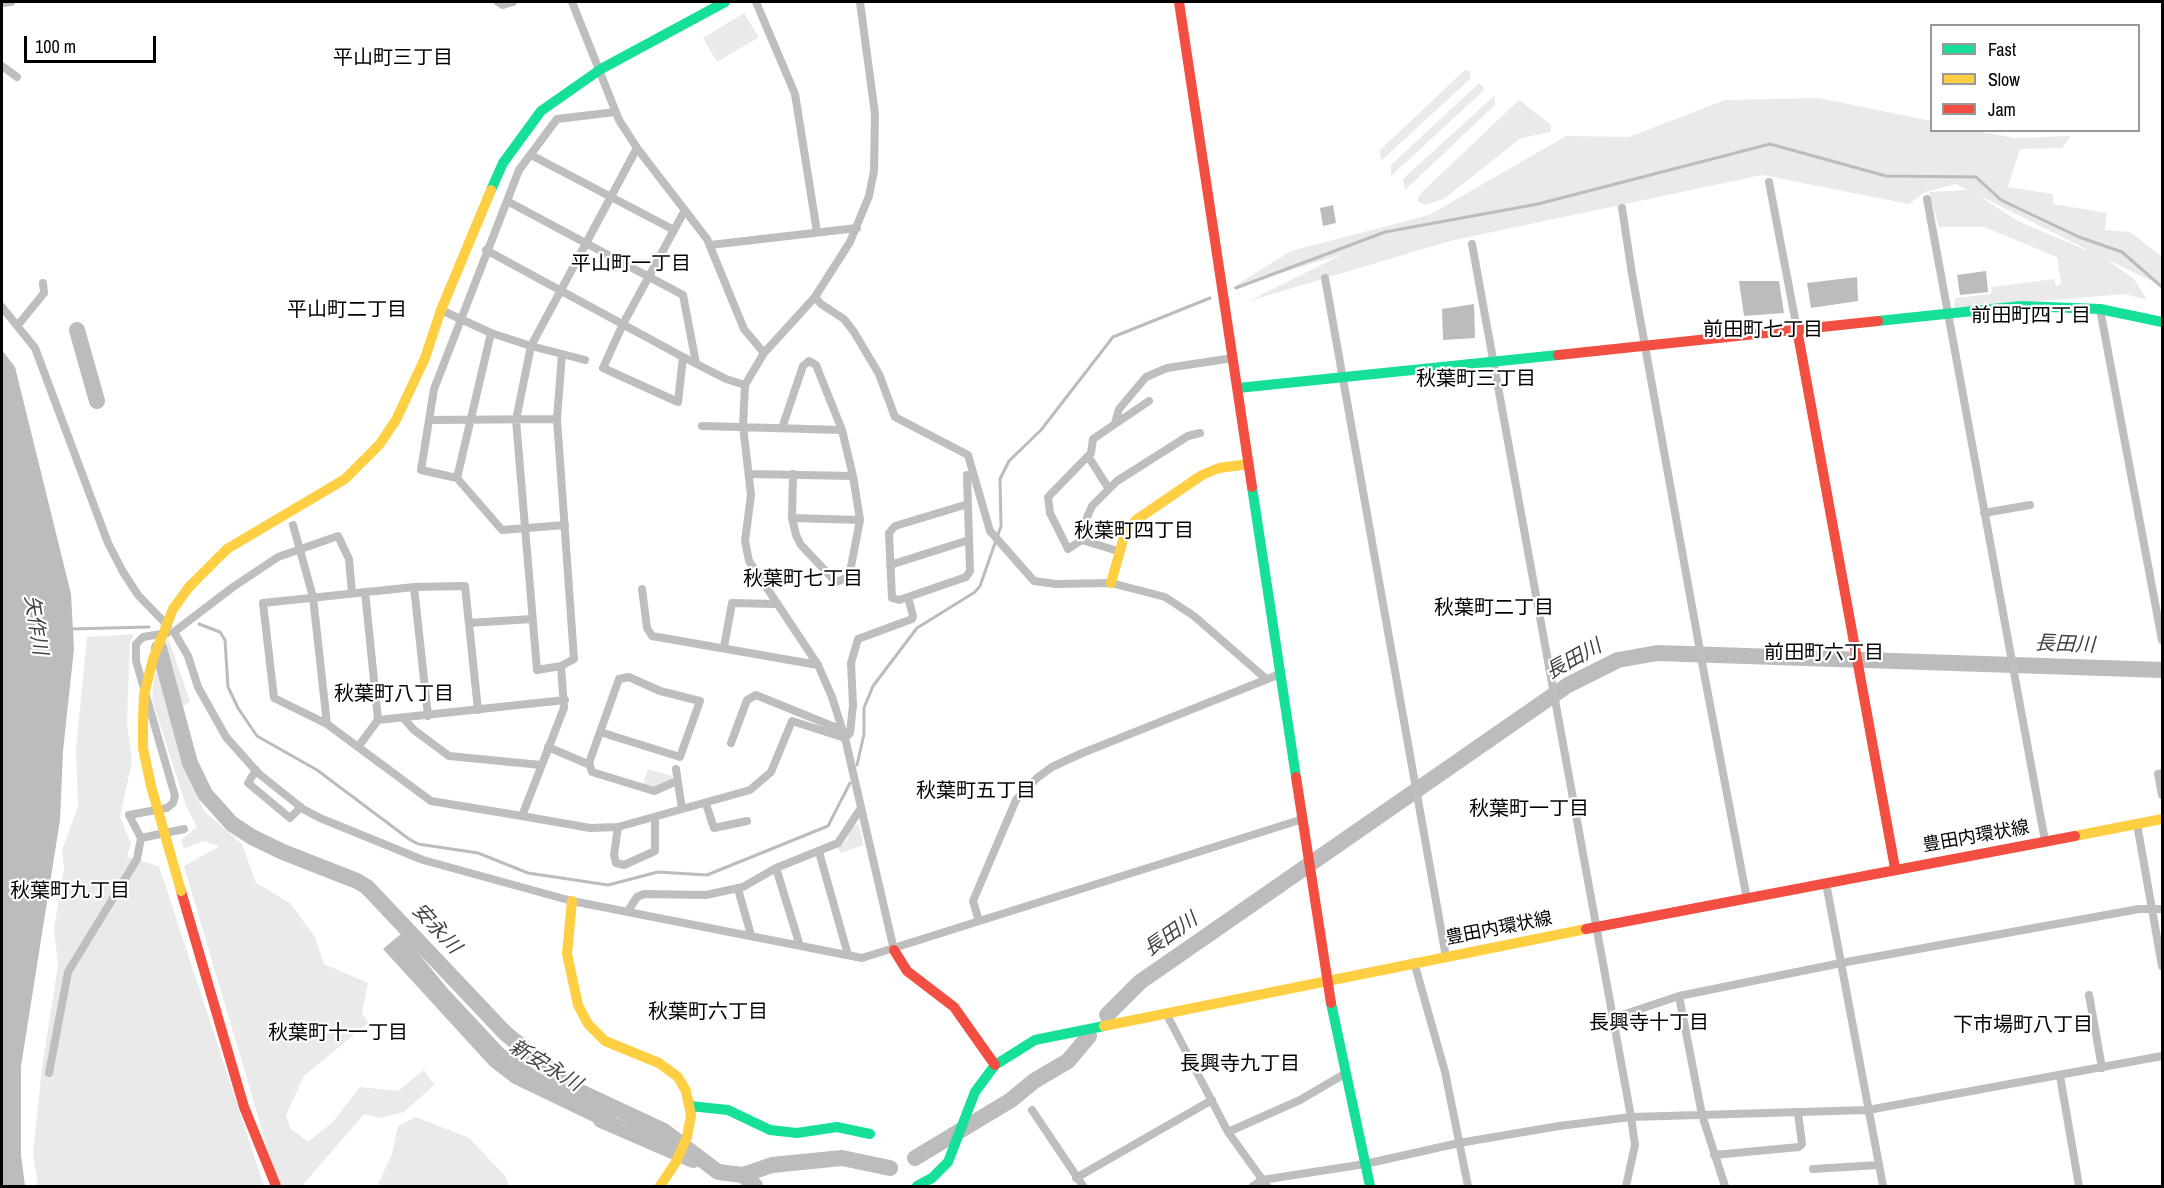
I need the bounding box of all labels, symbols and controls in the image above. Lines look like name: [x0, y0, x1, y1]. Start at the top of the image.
scale bar: [27, 24, 159, 62]
legend: [1930, 24, 2140, 132]
text: 100 m: [35, 34, 76, 59]
text: Fast: [1988, 37, 2016, 62]
district label: 平山町三丁目: [333, 47, 453, 71]
text: Slow: [1988, 67, 2020, 92]
text: Jam: [1988, 97, 2016, 122]
district label: 平山町一丁目: [571, 253, 691, 277]
district label: 平山町二丁目: [287, 299, 407, 323]
district label: 前田町四丁目: [1971, 305, 2091, 329]
district label: 前田町七丁目: [1703, 319, 1823, 343]
district label: 秋葉町三丁目: [1416, 368, 1536, 392]
district label: 秋葉町四丁目: [1074, 520, 1194, 544]
district label: 秋葉町七丁目: [743, 568, 863, 592]
water label: 矢作川: [18, 593, 52, 657]
district label: 秋葉町二丁目: [1434, 597, 1554, 621]
water label: 長田川: [2035, 632, 2095, 658]
water label: 長田川: [1542, 635, 1606, 685]
district label: 前田町六丁目: [1764, 642, 1884, 666]
district label: 秋葉町八丁目: [334, 683, 454, 707]
district label: 秋葉町五丁目: [916, 780, 1036, 804]
district label: 秋葉町一丁目: [1469, 798, 1589, 822]
street label: 豊田内環状線: [1921, 817, 2031, 857]
district label: 秋葉町九丁目: [10, 880, 130, 904]
water label: 安永川: [407, 899, 465, 959]
water label: 長田川: [1140, 908, 1202, 962]
street label: 豊田内環状線: [1444, 908, 1554, 950]
district label: 秋葉町六丁目: [648, 1001, 768, 1025]
district label: 長興寺十丁目: [1589, 1012, 1709, 1036]
district label: 下市場町八丁目: [1953, 1014, 2093, 1038]
district label: 秋葉町十一丁目: [268, 1022, 408, 1046]
water label: 新安永川: [505, 1035, 585, 1097]
district label: 長興寺九丁目: [1180, 1053, 1300, 1077]

